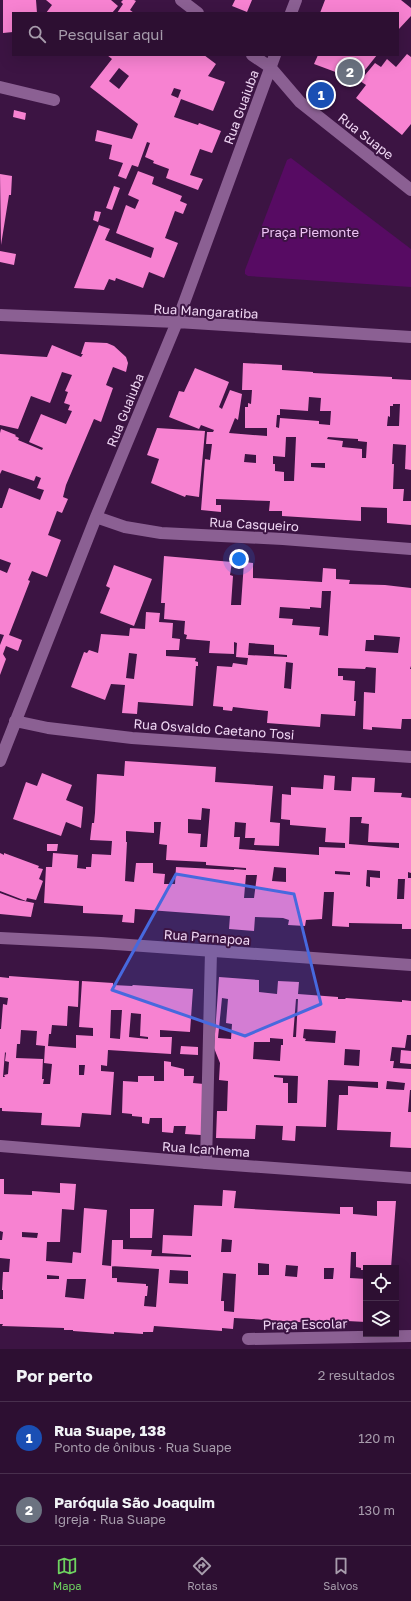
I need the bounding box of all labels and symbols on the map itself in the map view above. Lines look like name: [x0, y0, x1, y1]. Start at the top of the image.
pin: 2: [337, 57, 363, 87]
street label: Rua Guaiuba: [220, 68, 262, 146]
pin: 1: [308, 80, 334, 110]
street label: Rua Suape: [335, 109, 397, 163]
park label: Praça Piemonte: [261, 224, 359, 240]
street label: Rua Mangaratiba: [153, 300, 259, 322]
street label: Rua Guaiuba: [103, 371, 147, 449]
street label: Rua Casqueiro: [209, 514, 299, 534]
your location: [229, 549, 249, 569]
street label: Rua Osvaldo Caetano Tosi: [133, 715, 295, 743]
street label: Rua Parnapoa: [163, 926, 251, 948]
street label: Rua Icanhema: [162, 1138, 250, 1160]
street label: Praça Escolar: [262, 1315, 348, 1333]

